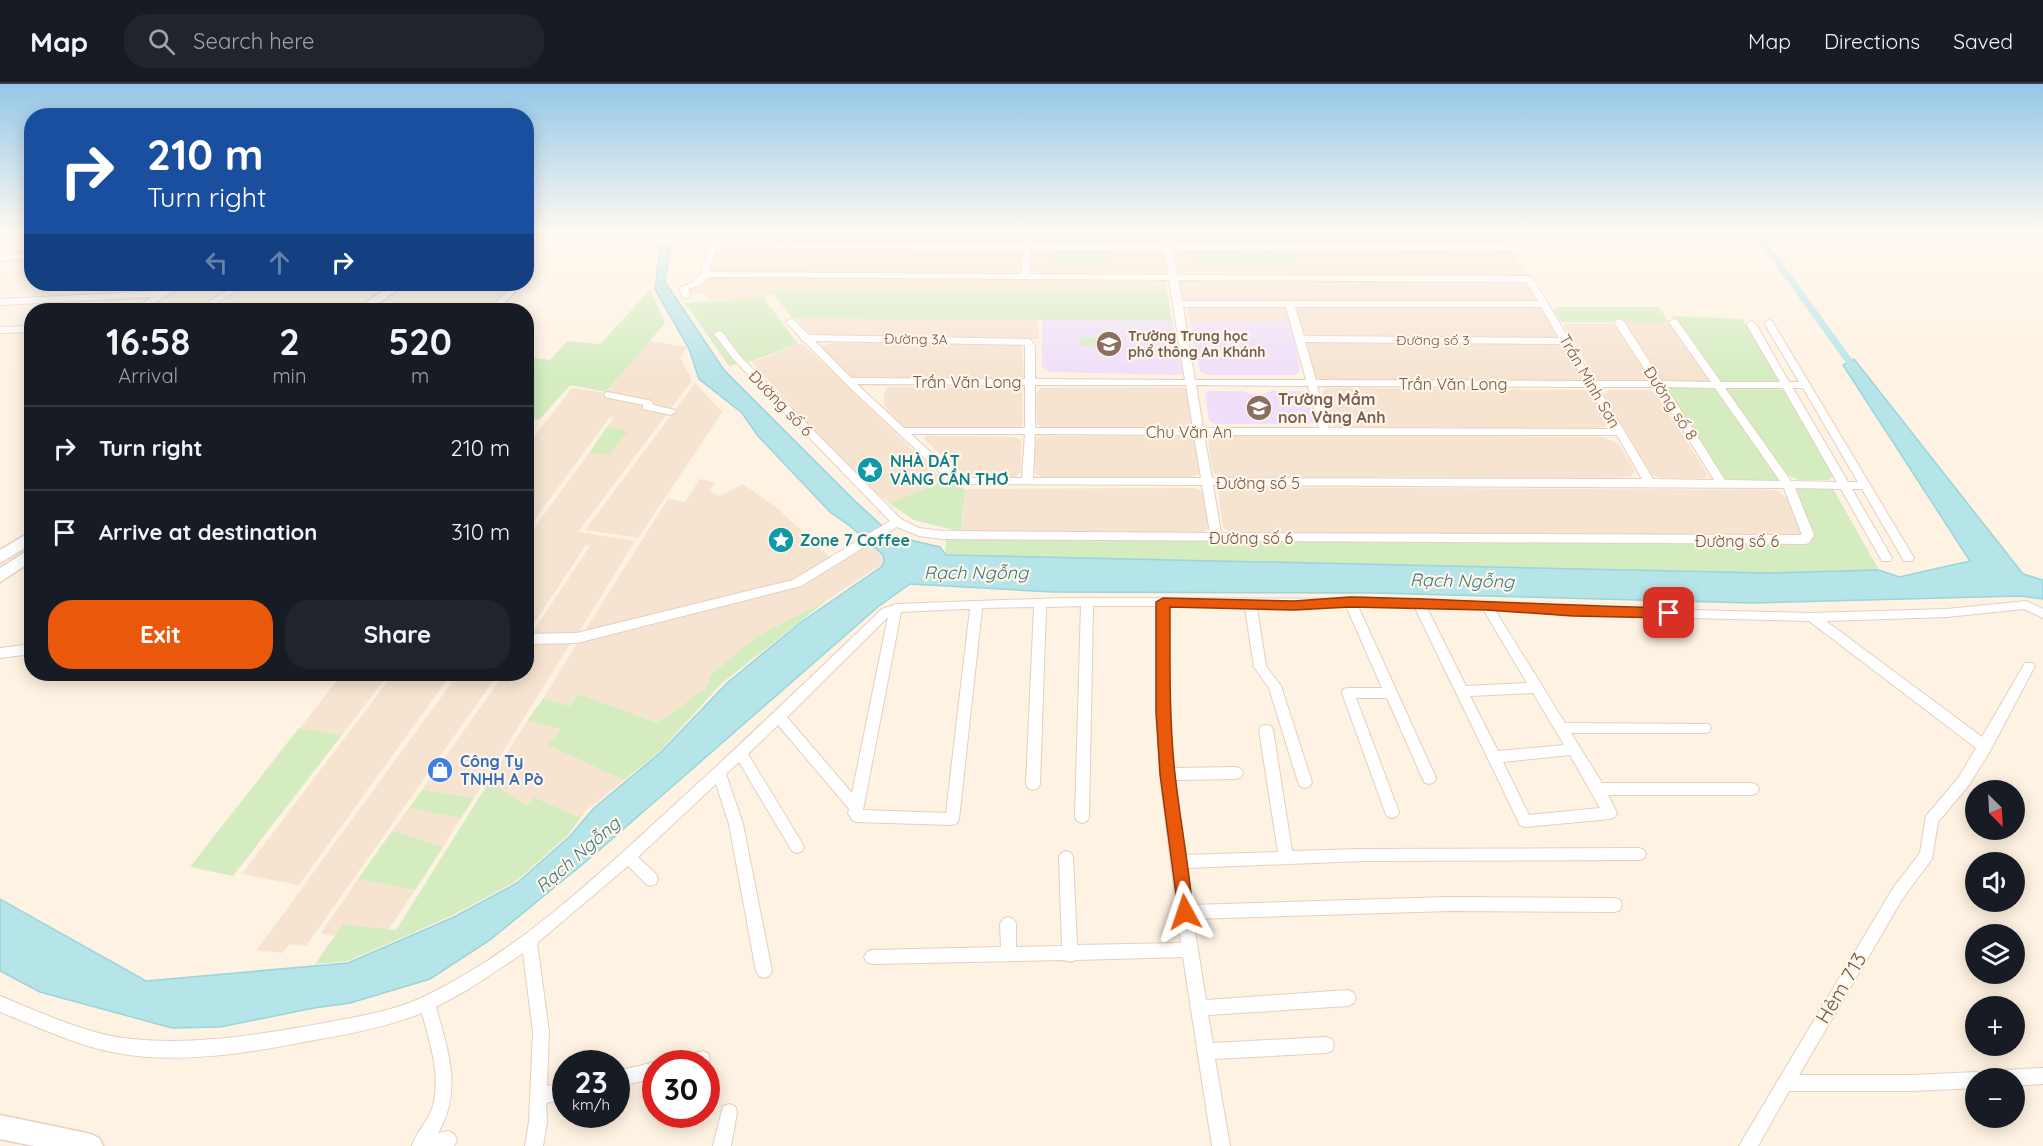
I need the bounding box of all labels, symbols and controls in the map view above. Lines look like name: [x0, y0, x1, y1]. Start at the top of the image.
search box: [124, 14, 544, 68]
text: Map: [30, 24, 88, 59]
icon: search: [145, 25, 178, 58]
text: Search here: [193, 27, 315, 55]
text: Map: [1748, 28, 1791, 54]
text: Directions: [1824, 28, 1920, 54]
text: Saved: [1953, 28, 2013, 54]
text: 210 m: [147, 128, 264, 181]
icon: right: [48, 132, 126, 210]
text: Turn right: [147, 180, 266, 214]
icon: left: [200, 246, 233, 279]
icon: ahead: [263, 246, 296, 279]
icon: right: [326, 246, 359, 279]
text: 16:58: [106, 319, 190, 364]
text: 2: [279, 319, 300, 364]
text: 520: [389, 319, 452, 364]
place label: Trường Trung học phổ thông An Khánh: [1128, 327, 1265, 361]
street label: Đường 3A: [884, 329, 948, 349]
school or university icon: Trường Trung học phổ thông An Khánh: [1094, 329, 1124, 359]
street label: Trần Minh Sơn: [1555, 330, 1625, 432]
street label: Đường số 3: [1396, 331, 1470, 349]
street label: Đường số 8: [1640, 362, 1702, 444]
text: Arrival: [118, 363, 178, 388]
text: min: [272, 363, 306, 388]
text: m: [411, 363, 429, 388]
street label: Đường số 6: [745, 366, 818, 440]
street label: Trần Văn Long: [912, 372, 1022, 392]
street label: Trần Văn Long: [1398, 374, 1508, 394]
place label: Trường Mầm non Vàng Anh: [1278, 389, 1386, 427]
school or university icon: Trường Mầm non Vàng Anh: [1244, 393, 1274, 423]
street label: Chu Văn An: [1146, 422, 1232, 442]
icon: right: [48, 432, 81, 465]
text: Turn right: [99, 434, 203, 462]
text: 210 m: [451, 434, 510, 462]
place label: NHÀ DÁT VÀNG CẦN THƠ: [890, 451, 1009, 489]
place icon: NHÀ DÁT VÀNG CẦN THƠ: [855, 455, 885, 485]
street label: Đường số 5: [1216, 473, 1300, 493]
icon: arrive: [48, 516, 81, 549]
text: Arrive at destination: [99, 518, 317, 546]
text: 310 m: [451, 518, 510, 546]
place icon: Zone 7 Coffee: [766, 525, 796, 555]
street label: Đường số 6: [1209, 528, 1293, 548]
place label: Zone 7 Coffee: [800, 530, 910, 550]
street label: Đường số 6: [1695, 531, 1779, 551]
water label: Rạch Ngỗng: [924, 561, 1030, 584]
water label: Rạch Ngỗng: [1410, 568, 1516, 593]
pin: [1643, 587, 1694, 638]
icon: arrive: [1652, 596, 1685, 629]
button: Exit: [48, 600, 273, 669]
button: Share: [285, 600, 510, 669]
place label: Công Ty TNHH A Pò: [460, 751, 544, 789]
shop icon: Công Ty TNHH A Pò: [425, 755, 455, 785]
north arrow: [1965, 780, 2025, 840]
map controls: [1965, 780, 2025, 1128]
water label: Rạch Ngỗng: [531, 811, 626, 898]
button: sound: [1965, 852, 2025, 912]
position arrow: [1153, 880, 1217, 944]
button: layers: [1965, 924, 2025, 984]
street label: Hẻm 713: [1810, 948, 1872, 1028]
button: +: [1965, 996, 2025, 1056]
speed limit sign: 30: [642, 1050, 720, 1128]
text: 23: [574, 1063, 608, 1101]
button: −: [1965, 1068, 2025, 1128]
text: km/h: [572, 1095, 610, 1114]

